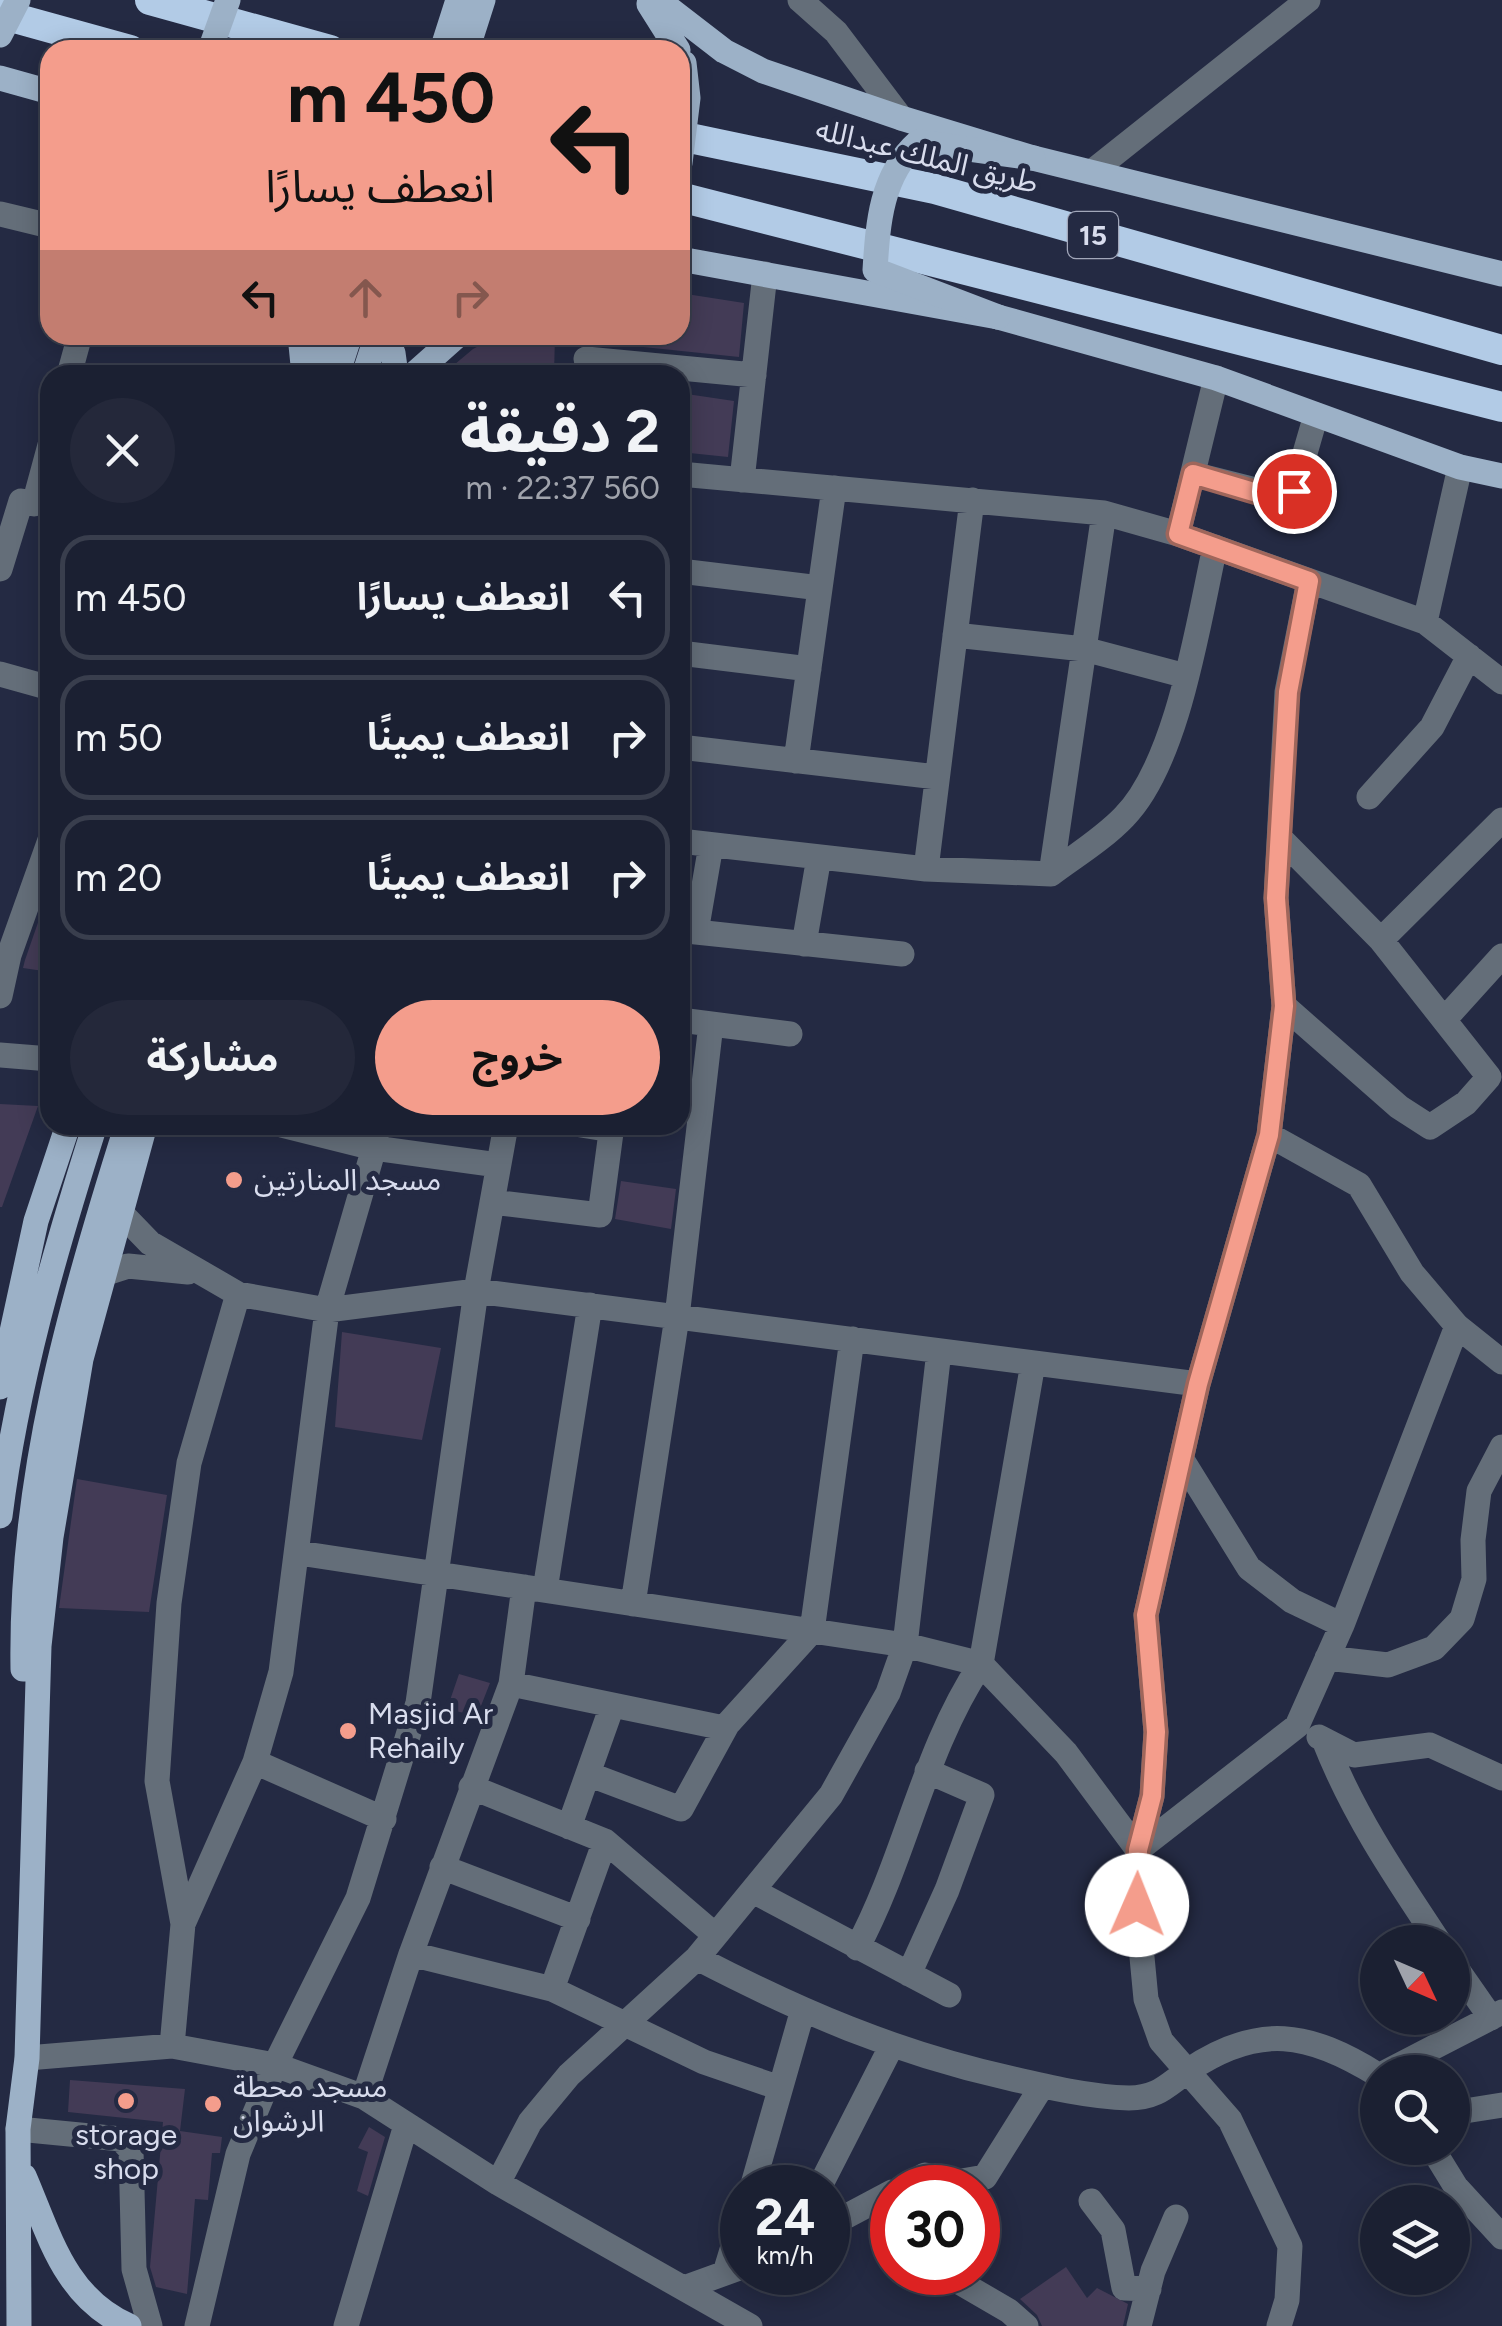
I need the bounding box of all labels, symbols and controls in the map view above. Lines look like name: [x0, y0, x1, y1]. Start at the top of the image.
text: 450 m: [287, 55, 495, 140]
icon: left: [530, 80, 660, 210]
street label: طريق الملك عبدالله: [812, 110, 1042, 201]
text: انعطف يسارًا: [265, 159, 495, 213]
road number: 15: [1068, 212, 1118, 258]
icon: left: [233, 270, 288, 325]
icon: ahead: [338, 270, 393, 325]
icon: right: [443, 270, 498, 325]
text: 2 دقيقة: [460, 395, 660, 467]
button: close: [70, 398, 175, 503]
pin: [1252, 449, 1337, 534]
icon: arrive: [1267, 464, 1322, 519]
text: 560 m · 22:37: [465, 469, 660, 507]
icon: left: [600, 570, 655, 625]
text: انعطف يسارًا: [357, 574, 570, 620]
text: 450 m: [75, 575, 187, 621]
icon: right: [600, 710, 655, 765]
text: انعطف يمينًا: [367, 714, 570, 760]
text: 50 m: [75, 715, 163, 761]
icon: right: [600, 850, 655, 905]
text: انعطف يمينًا: [367, 854, 570, 900]
text: 20 m: [75, 855, 162, 901]
button: مشاركة: [70, 1000, 355, 1115]
button: خروج: [375, 1000, 660, 1115]
place label: مسجد المنارتين: [254, 1161, 441, 1198]
marker: مسجد المنارتين: [223, 1169, 245, 1191]
place label: Masjid Ar Rehaily: [368, 1695, 493, 1766]
marker: Masjid Ar Rehaily: [337, 1720, 359, 1742]
position arrow: [1085, 1853, 1189, 1957]
north arrow: [1360, 1925, 1470, 2035]
map controls: [1360, 1925, 1470, 2295]
button: search: [1360, 2055, 1470, 2165]
place label: مسجد محطة الرشوان: [233, 2068, 387, 2139]
marker: storage shop: [115, 2090, 137, 2112]
marker: مسجد محطة الرشوان: [202, 2093, 224, 2115]
place label: storage shop: [75, 2116, 177, 2187]
speed limit sign: 30: [870, 2165, 1000, 2295]
button: layers: [1360, 2185, 1470, 2295]
text: 24: [755, 2187, 815, 2248]
text: km/h: [756, 2240, 814, 2270]

